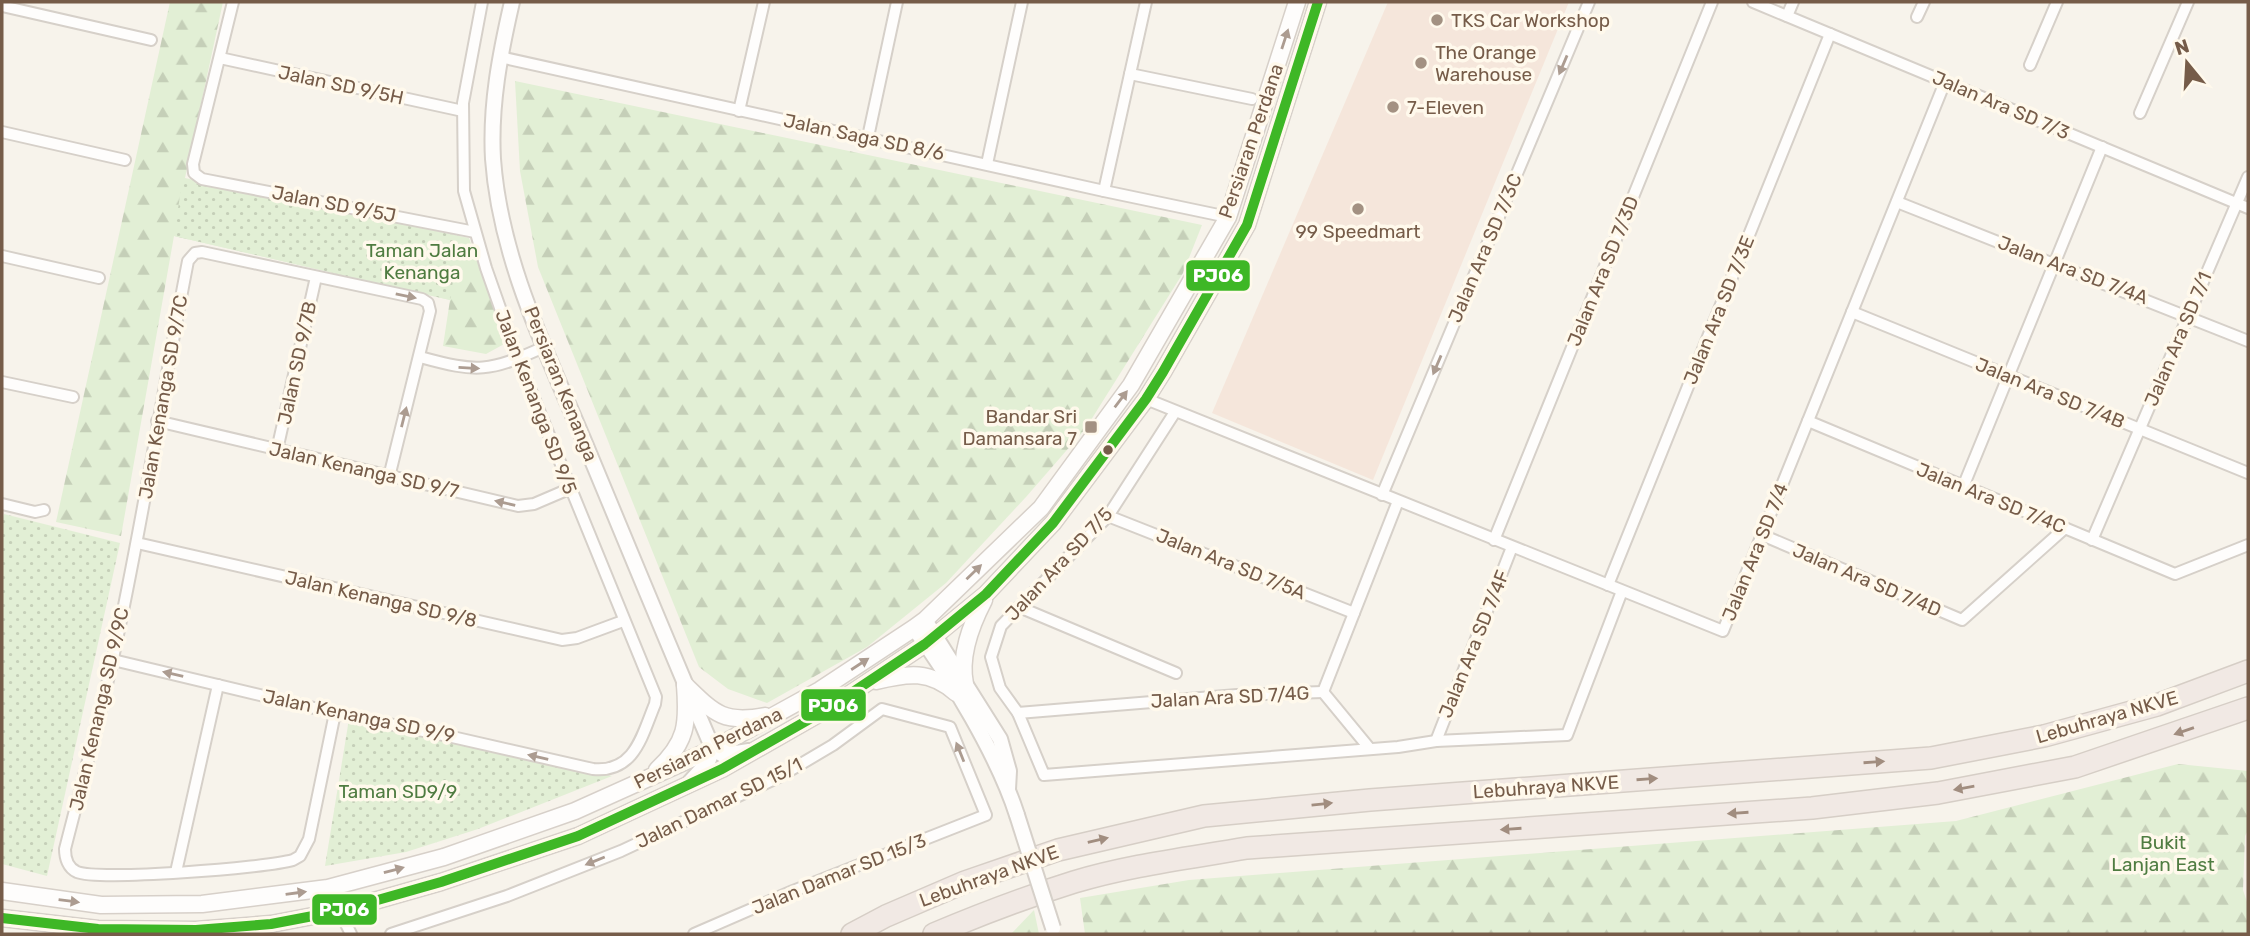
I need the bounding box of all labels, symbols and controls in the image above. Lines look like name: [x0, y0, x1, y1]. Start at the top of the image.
place label: TKS Car Workshop: [1451, 9, 1610, 32]
marker: TKS Car Workshop: [1429, 12, 1445, 28]
one-way arrow: [1281, 28, 1291, 49]
north arrow: [2152, 28, 2222, 98]
text: N: [2172, 34, 2192, 60]
place label: The Orange Warehouse: [1435, 41, 1536, 86]
one-way arrow: [1557, 54, 1568, 75]
marker: The Orange Warehouse: [1413, 55, 1429, 71]
street label: Jalan SD 9/5H: [276, 61, 406, 109]
street label: Persiaran Perdana: [1214, 61, 1288, 221]
street label: Jalan Ara SD 7/3: [1929, 66, 2073, 144]
place label: 7-Eleven: [1407, 96, 1484, 119]
marker: 7-Eleven: [1385, 99, 1401, 115]
street label: Jalan Saga SD 8/6: [782, 109, 946, 165]
street label: Jalan Ara SD 7/3C: [1443, 170, 1527, 326]
street label: Jalan SD 9/5J: [270, 181, 398, 227]
street label: Jalan Ara SD 7/3D: [1562, 193, 1644, 349]
marker: 99 Speedmart: [1350, 201, 1366, 217]
place label: 99 Speedmart: [1296, 220, 1421, 243]
street label: Jalan Ara SD 7/4A: [1995, 231, 2152, 309]
street label: Jalan Ara SD 7/3E: [1679, 232, 1759, 388]
park label: Taman Jalan Kenanga: [366, 239, 478, 284]
line badge: PJ06: [1185, 259, 1251, 292]
text: PJ06: [1193, 264, 1243, 287]
street label: Jalan Ara SD 7/1: [2139, 268, 2217, 410]
one-way arrow: [395, 290, 417, 301]
street label: Jalan Kenanga SD 9/7C: [134, 293, 192, 501]
street label: Jalan SD 9/7B: [273, 299, 321, 427]
street label: Persiaran Kenanga: [519, 303, 603, 465]
street label: Jalan Kenanga SD 9/5: [490, 307, 582, 497]
street label: Jalan Ara SD 7/4B: [1972, 353, 2128, 433]
one-way arrow: [1431, 355, 1442, 376]
one-way arrow: [458, 363, 480, 374]
one-way arrow: [1113, 390, 1127, 408]
place label: Bandar Sri Damansara 7: [962, 405, 1077, 450]
one-way arrow: [399, 406, 410, 428]
marker: Bandar Sri Damansara 7: [1083, 419, 1099, 435]
street label: Jalan Kenanga SD 9/7: [267, 437, 461, 503]
unlabelled marker: [1101, 443, 1115, 457]
street label: Jalan Ara SD 7/4C: [1913, 458, 2069, 538]
street label: Jalan Ara SD 7/4: [1717, 480, 1793, 624]
one-way arrow: [494, 497, 516, 508]
street label: Jalan Ara SD 7/5: [1001, 503, 1117, 625]
street label: Jalan Ara SD 7/5A: [1153, 523, 1309, 605]
street label: Jalan Ara SD 7/4D: [1789, 538, 1945, 622]
one-way arrow: [965, 565, 982, 581]
street label: Jalan Kenanga SD 9/8: [283, 566, 479, 632]
street label: Jalan Ara SD 7/4F: [1434, 567, 1514, 721]
street label: Jalan Kenanga SD 9/9C: [64, 605, 134, 813]
one-way arrow: [850, 657, 870, 670]
one-way arrow: [162, 668, 184, 679]
street label: Jalan Ara SD 7/4G: [1150, 681, 1310, 713]
street label: Jalan Kenanga SD 9/9: [261, 684, 457, 748]
street label: Lebuhraya NKVE: [2033, 686, 2181, 748]
line badge: PJ06: [800, 688, 867, 722]
text: PJ06: [808, 694, 858, 717]
street label: Persiaran Perdana: [630, 702, 786, 794]
one-way arrow: [2173, 726, 2194, 737]
one-way arrow: [954, 742, 966, 762]
one-way arrow: [527, 751, 549, 762]
street label: Jalan Damar SD 15/1: [632, 753, 806, 853]
one-way arrow: [1863, 756, 1885, 767]
street label: Lebuhraya NKVE: [1472, 770, 1620, 804]
one-way arrow: [1636, 773, 1658, 784]
park label: Taman SD9/9: [339, 780, 457, 803]
one-way arrow: [1953, 783, 1975, 794]
one-way arrow: [1312, 798, 1334, 809]
one-way arrow: [1727, 808, 1749, 819]
one-way arrow: [1500, 824, 1522, 835]
street label: Jalan Damar SD 15/3: [749, 829, 929, 919]
park label: Bukit Lanjan East: [2111, 831, 2215, 876]
one-way arrow: [1087, 835, 1109, 846]
street label: Lebuhraya NKVE: [916, 840, 1062, 912]
one-way arrow: [584, 856, 605, 867]
one-way arrow: [384, 865, 405, 875]
one-way arrow: [285, 887, 307, 898]
line badge: PJ06: [311, 893, 378, 926]
one-way arrow: [58, 895, 80, 906]
text: PJ06: [319, 898, 369, 921]

